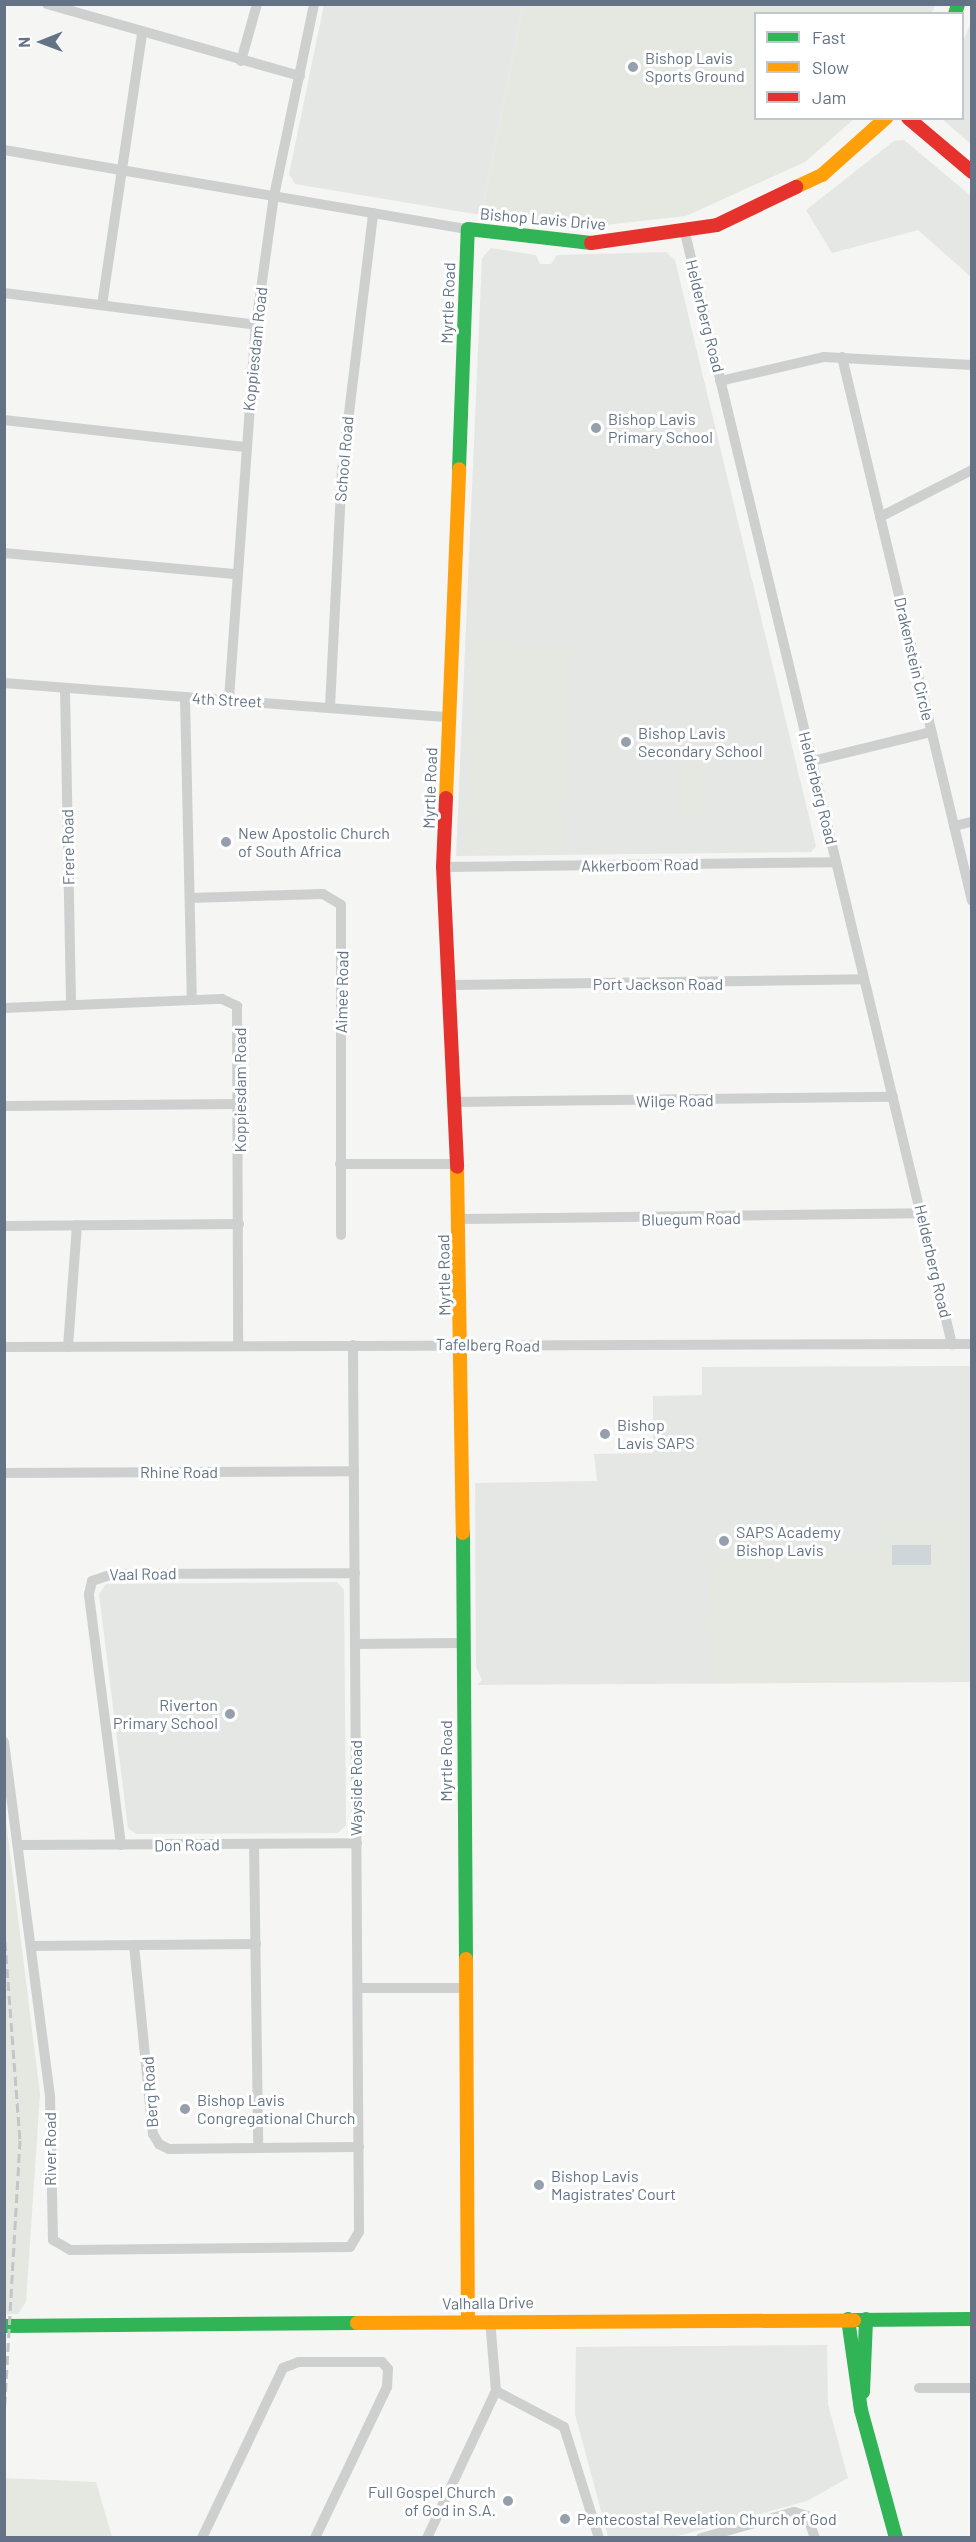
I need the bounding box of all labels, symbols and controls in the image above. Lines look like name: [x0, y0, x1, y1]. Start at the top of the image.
north arrow: [12, 12, 72, 72]
legend: [754, 12, 964, 120]
text: Fast: [812, 26, 846, 48]
text: N: [14, 37, 33, 48]
place label: Bishop Lavis Sports Ground: [645, 48, 745, 86]
text: Slow: [812, 56, 849, 78]
marker: Bishop Lavis Sports Ground: [626, 60, 640, 74]
text: Jam: [812, 86, 846, 108]
street label: Bishop Lavis Drive: [479, 204, 607, 234]
street label: Helderberg Road: [682, 258, 728, 374]
street label: Myrtle Road: [437, 262, 459, 344]
street label: Koppiesdam Road: [239, 286, 271, 412]
place label: Bishop Lavis Primary School: [608, 409, 713, 447]
street label: School Road: [331, 415, 357, 503]
marker: Bishop Lavis Primary School: [589, 421, 603, 435]
street label: Drakenstein Circle: [890, 595, 938, 723]
street label: 4th Street: [191, 689, 263, 711]
place label: Bishop Lavis Secondary School: [638, 723, 762, 761]
street label: Helderberg Road: [795, 730, 841, 846]
marker: Bishop Lavis Secondary School: [619, 735, 633, 749]
street label: Myrtle Road: [419, 747, 441, 829]
street label: Frere Road: [58, 809, 78, 885]
place label: New Apostolic Church of South Africa: [238, 823, 390, 861]
marker: New Apostolic Church of South Africa: [219, 835, 233, 849]
street label: Akkerboom Road: [581, 854, 699, 876]
street label: Aimee Road: [332, 951, 352, 1033]
street label: Port Jackson Road: [593, 974, 723, 994]
street label: Koppiesdam Road: [230, 1028, 250, 1152]
street label: Wilge Road: [636, 1091, 714, 1111]
street label: Helderberg Road: [911, 1202, 955, 1320]
street label: Bluegum Road: [641, 1209, 741, 1229]
street label: Myrtle Road: [434, 1234, 454, 1316]
street label: Tafelberg Road: [436, 1334, 540, 1356]
place label: Bishop Lavis SAPS: [617, 1415, 695, 1453]
marker: Bishop Lavis SAPS: [598, 1427, 612, 1441]
street label: Rhine Road: [140, 1462, 218, 1482]
place label: SAPS Academy Bishop Lavis: [736, 1522, 841, 1560]
marker: SAPS Academy Bishop Lavis: [717, 1534, 731, 1548]
street label: Vaal Road: [109, 1564, 177, 1584]
place label: Riverton Primary School: [113, 1695, 218, 1733]
marker: Riverton Primary School: [223, 1707, 237, 1721]
street label: Myrtle Road: [436, 1720, 456, 1802]
street label: Wayside Road: [346, 1740, 366, 1836]
street label: Don Road: [154, 1835, 220, 1855]
street label: Berg Road: [138, 2056, 162, 2128]
place label: Bishop Lavis Congregational Church: [197, 2090, 355, 2128]
marker: Bishop Lavis Congregational Church: [178, 2102, 192, 2116]
street label: River Road: [40, 2112, 60, 2186]
place label: Bishop Lavis Magistrates' Court: [551, 2166, 676, 2204]
marker: Bishop Lavis Magistrates' Court: [532, 2178, 546, 2192]
street label: Valhalla Drive: [442, 2293, 534, 2313]
place label: Full Gospel Church of God in S.A.: [368, 2482, 496, 2520]
marker: Full Gospel Church of God in S.A.: [501, 2494, 515, 2508]
place label: Pentecostal Revelation Church of God: [577, 2509, 837, 2529]
marker: Pentecostal Revelation Church of God: [558, 2512, 572, 2526]

